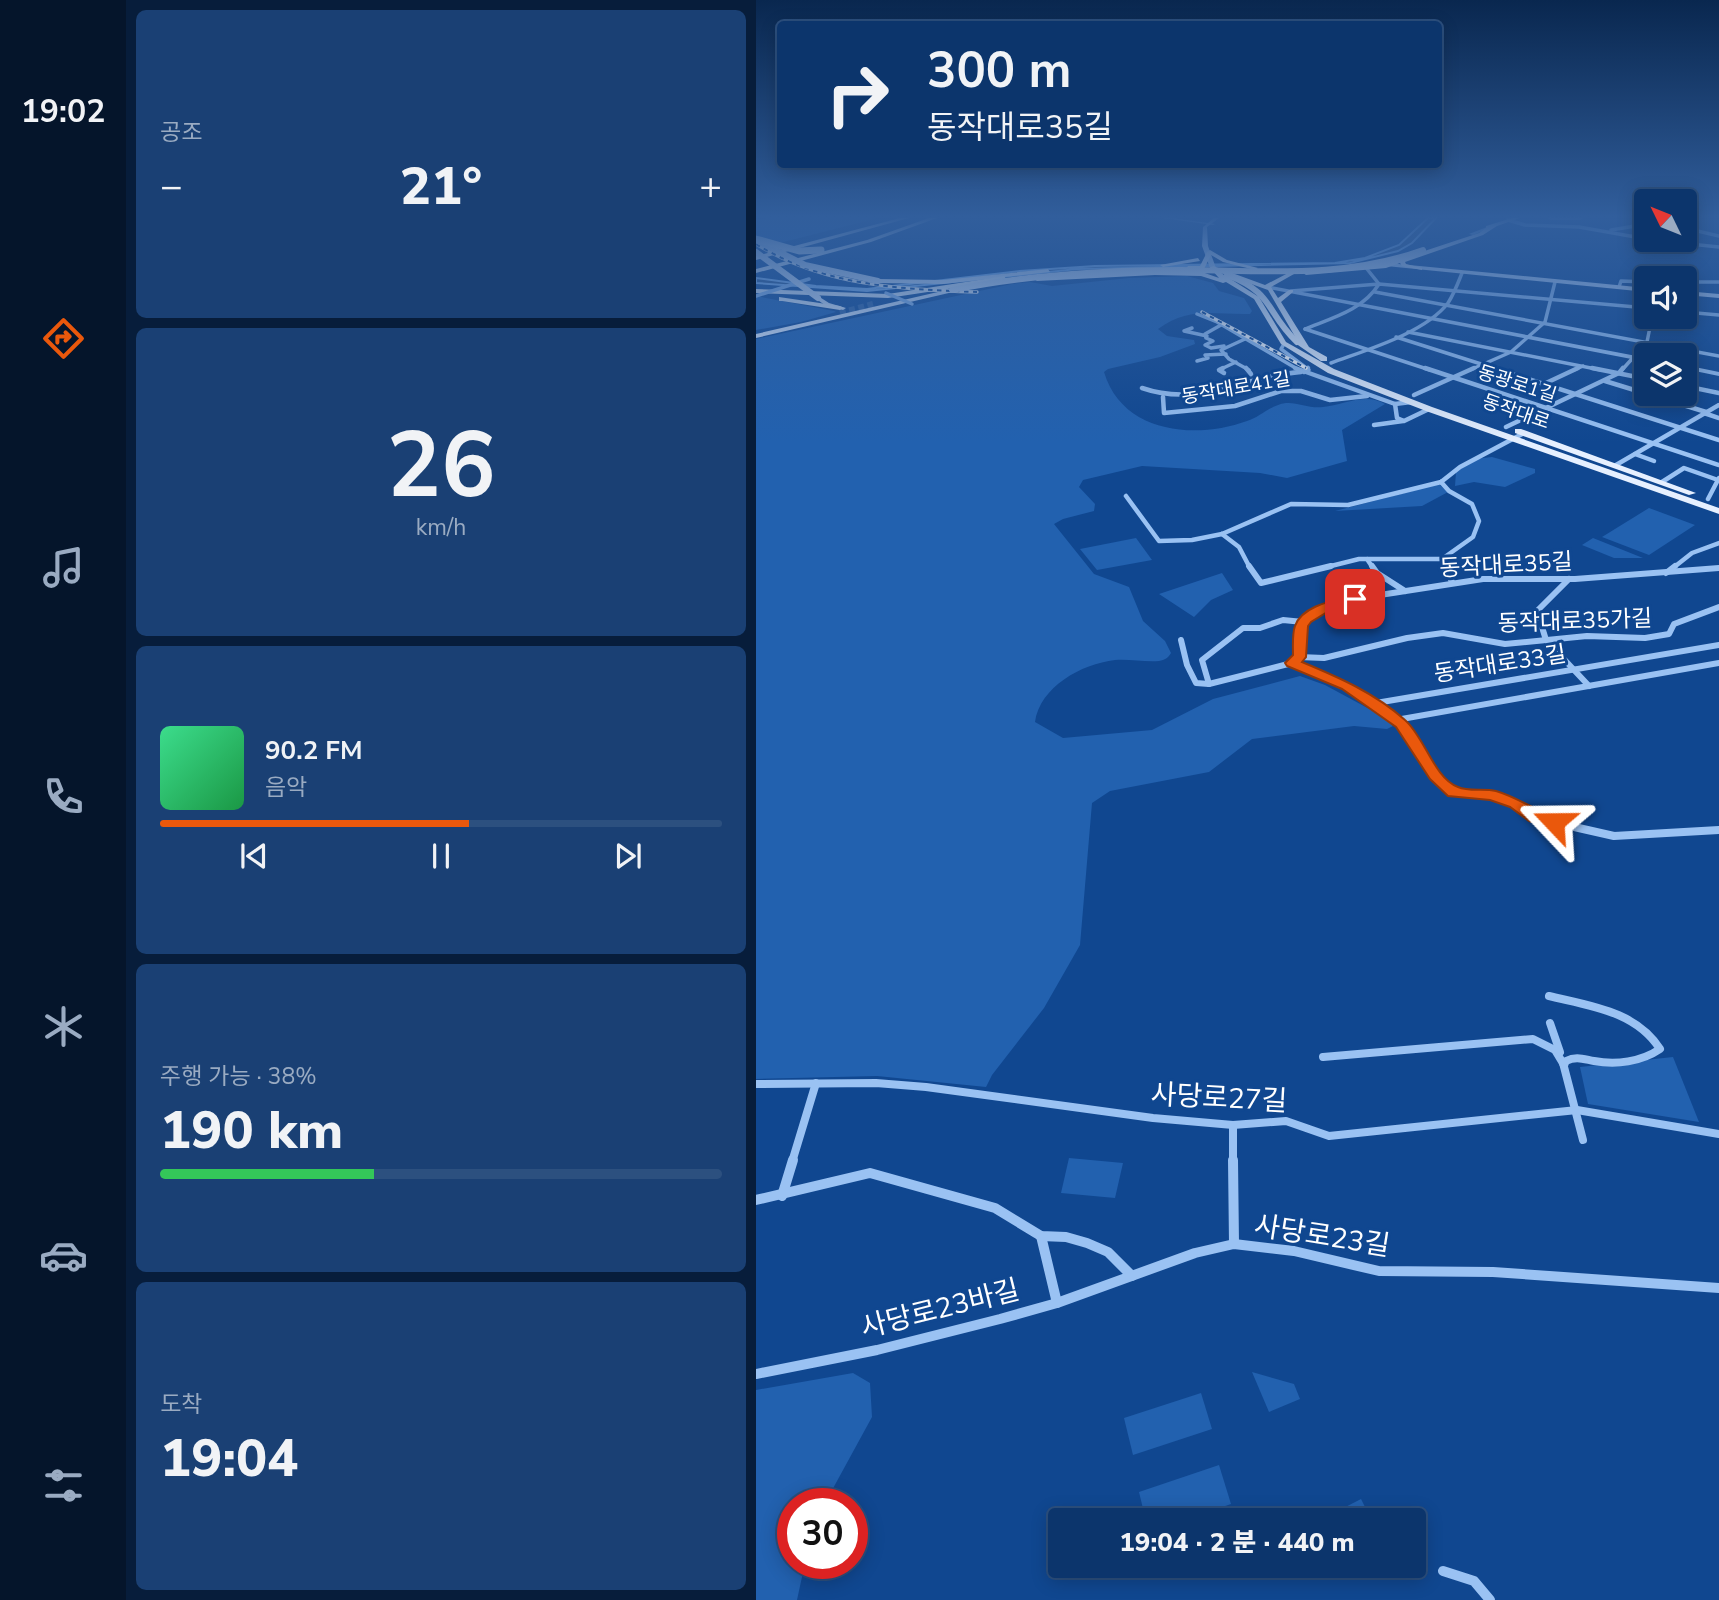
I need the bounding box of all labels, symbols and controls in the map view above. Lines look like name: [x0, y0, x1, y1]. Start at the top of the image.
text: 300 m: [927, 37, 1071, 104]
icon: right: [812, 49, 903, 140]
text: 19:02: [21, 90, 105, 133]
text: 동작대로35길: [927, 106, 1113, 149]
text: 공조: [160, 117, 202, 148]
text: 21°: [400, 151, 482, 222]
text: −: [160, 161, 183, 212]
text: +: [699, 161, 722, 212]
north arrow: [1634, 189, 1698, 252]
map controls: [1634, 189, 1697, 406]
button: sound: [1634, 266, 1697, 329]
icon: directions: [39, 314, 88, 363]
button: layers: [1634, 343, 1697, 406]
street label: 동광로1길: [1474, 359, 1560, 409]
street label: 동작대로41길: [1179, 366, 1293, 410]
street label: 동작대로: [1479, 388, 1553, 436]
text: 26: [386, 404, 496, 528]
text: km/h: [416, 512, 466, 543]
icon: music: [39, 543, 88, 592]
street label: 동작대로35길: [1439, 546, 1573, 584]
pin: [1325, 569, 1385, 629]
icon: arrive: [1336, 580, 1374, 618]
street label: 동작대로35가길: [1497, 603, 1653, 639]
street label: 동작대로33길: [1432, 638, 1568, 690]
text: 90.2 FM: [265, 733, 362, 768]
icon: phone: [39, 772, 88, 821]
text: 음악: [265, 772, 307, 803]
position arrow: [1517, 785, 1591, 859]
icon: previous: [235, 837, 273, 875]
icon: pause: [422, 837, 460, 875]
icon: next: [609, 837, 647, 875]
icon: climate: [39, 1002, 88, 1051]
text: 주행 가능 · 38%: [160, 1061, 317, 1092]
street label: 사당로27길: [1150, 1075, 1288, 1121]
text: 190 km: [160, 1095, 343, 1166]
street label: 사당로23길: [1252, 1207, 1392, 1265]
icon: car: [39, 1231, 88, 1280]
street label: 사당로23바길: [857, 1271, 1023, 1347]
text: 도착: [160, 1389, 202, 1420]
text: 19:04: [160, 1423, 298, 1494]
icon: filters: [39, 1461, 88, 1510]
speed limit sign: 30: [777, 1488, 868, 1579]
text: 19:04 · 2 분 · 440 m: [1119, 1525, 1355, 1560]

